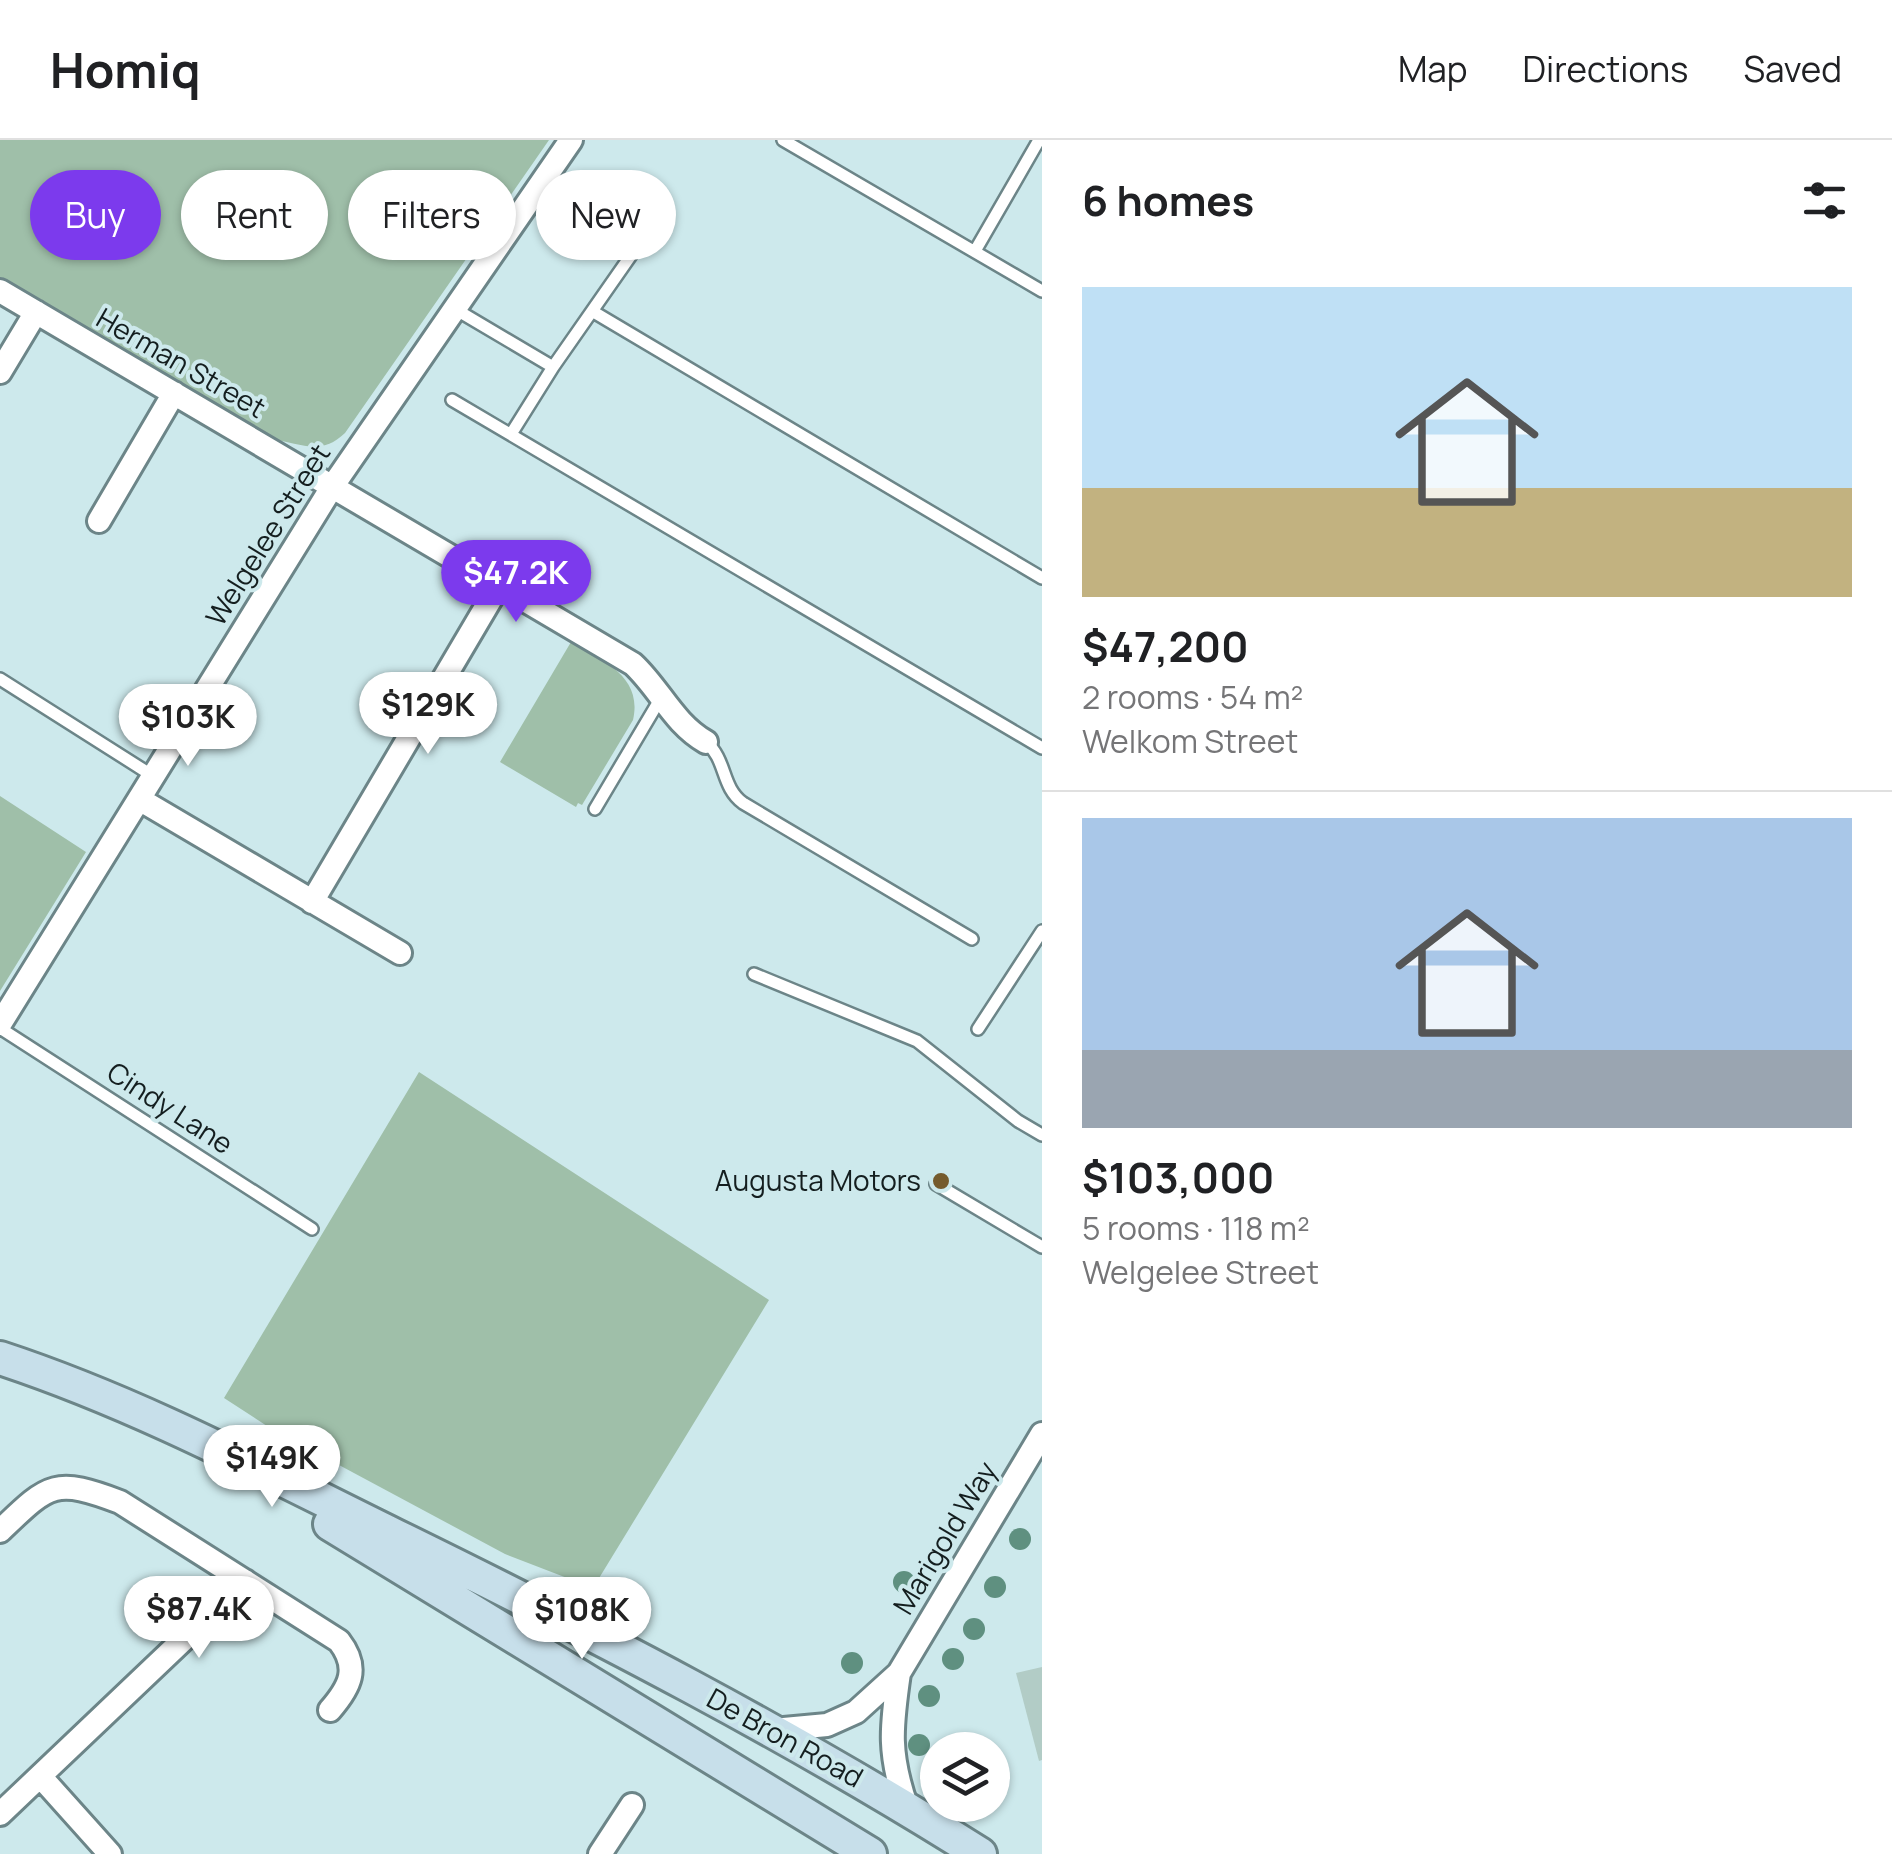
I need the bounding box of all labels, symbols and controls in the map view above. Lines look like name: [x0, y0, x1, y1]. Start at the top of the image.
text: Homiq: [50, 37, 201, 102]
text: Map: [1398, 45, 1468, 93]
text: Directions: [1523, 45, 1688, 93]
text: Saved: [1743, 45, 1842, 93]
chip: Buy: [30, 170, 161, 260]
chip: Rent: [181, 170, 328, 260]
chip: Filters: [348, 170, 516, 260]
chip: New: [536, 170, 676, 260]
text: 6 homes: [1082, 171, 1254, 229]
icon: filters: [1797, 173, 1852, 228]
street label: Herman Street: [90, 298, 273, 426]
icon: home: [1377, 352, 1557, 532]
street label: Welgelee Street: [196, 436, 338, 633]
pin: $47.2K: [435, 540, 597, 625]
text: $47.2K: [463, 550, 569, 594]
text: $47,200: [1082, 617, 1249, 675]
pin: $129K: [358, 672, 498, 757]
text: 2 rooms · 54 m²: [1082, 675, 1303, 719]
text: $129K: [381, 682, 475, 726]
pin: $103K: [118, 684, 258, 769]
text: $103K: [141, 694, 235, 738]
text: Welkom Street: [1082, 719, 1298, 763]
icon: home: [1377, 883, 1557, 1063]
street label: Cindy Lane: [100, 1052, 241, 1162]
text: $103,000: [1082, 1148, 1275, 1206]
place label: Augusta Motors: [715, 1161, 921, 1199]
marker: Augusta Motors: [930, 1170, 952, 1192]
text: 5 rooms · 118 m²: [1082, 1206, 1310, 1250]
text: Welgelee Street: [1082, 1250, 1319, 1294]
pin: $149K: [202, 1425, 342, 1510]
text: $149K: [225, 1435, 319, 1479]
street label: Marigold Way: [884, 1454, 1005, 1621]
pin: $87.4K: [118, 1576, 280, 1661]
pin: $108K: [512, 1577, 652, 1662]
text: $87.4K: [146, 1586, 252, 1630]
text: $108K: [534, 1587, 630, 1631]
street label: De Bron Road: [701, 1679, 870, 1796]
map controls: [920, 1732, 1010, 1822]
button: layers: [920, 1732, 1010, 1822]

